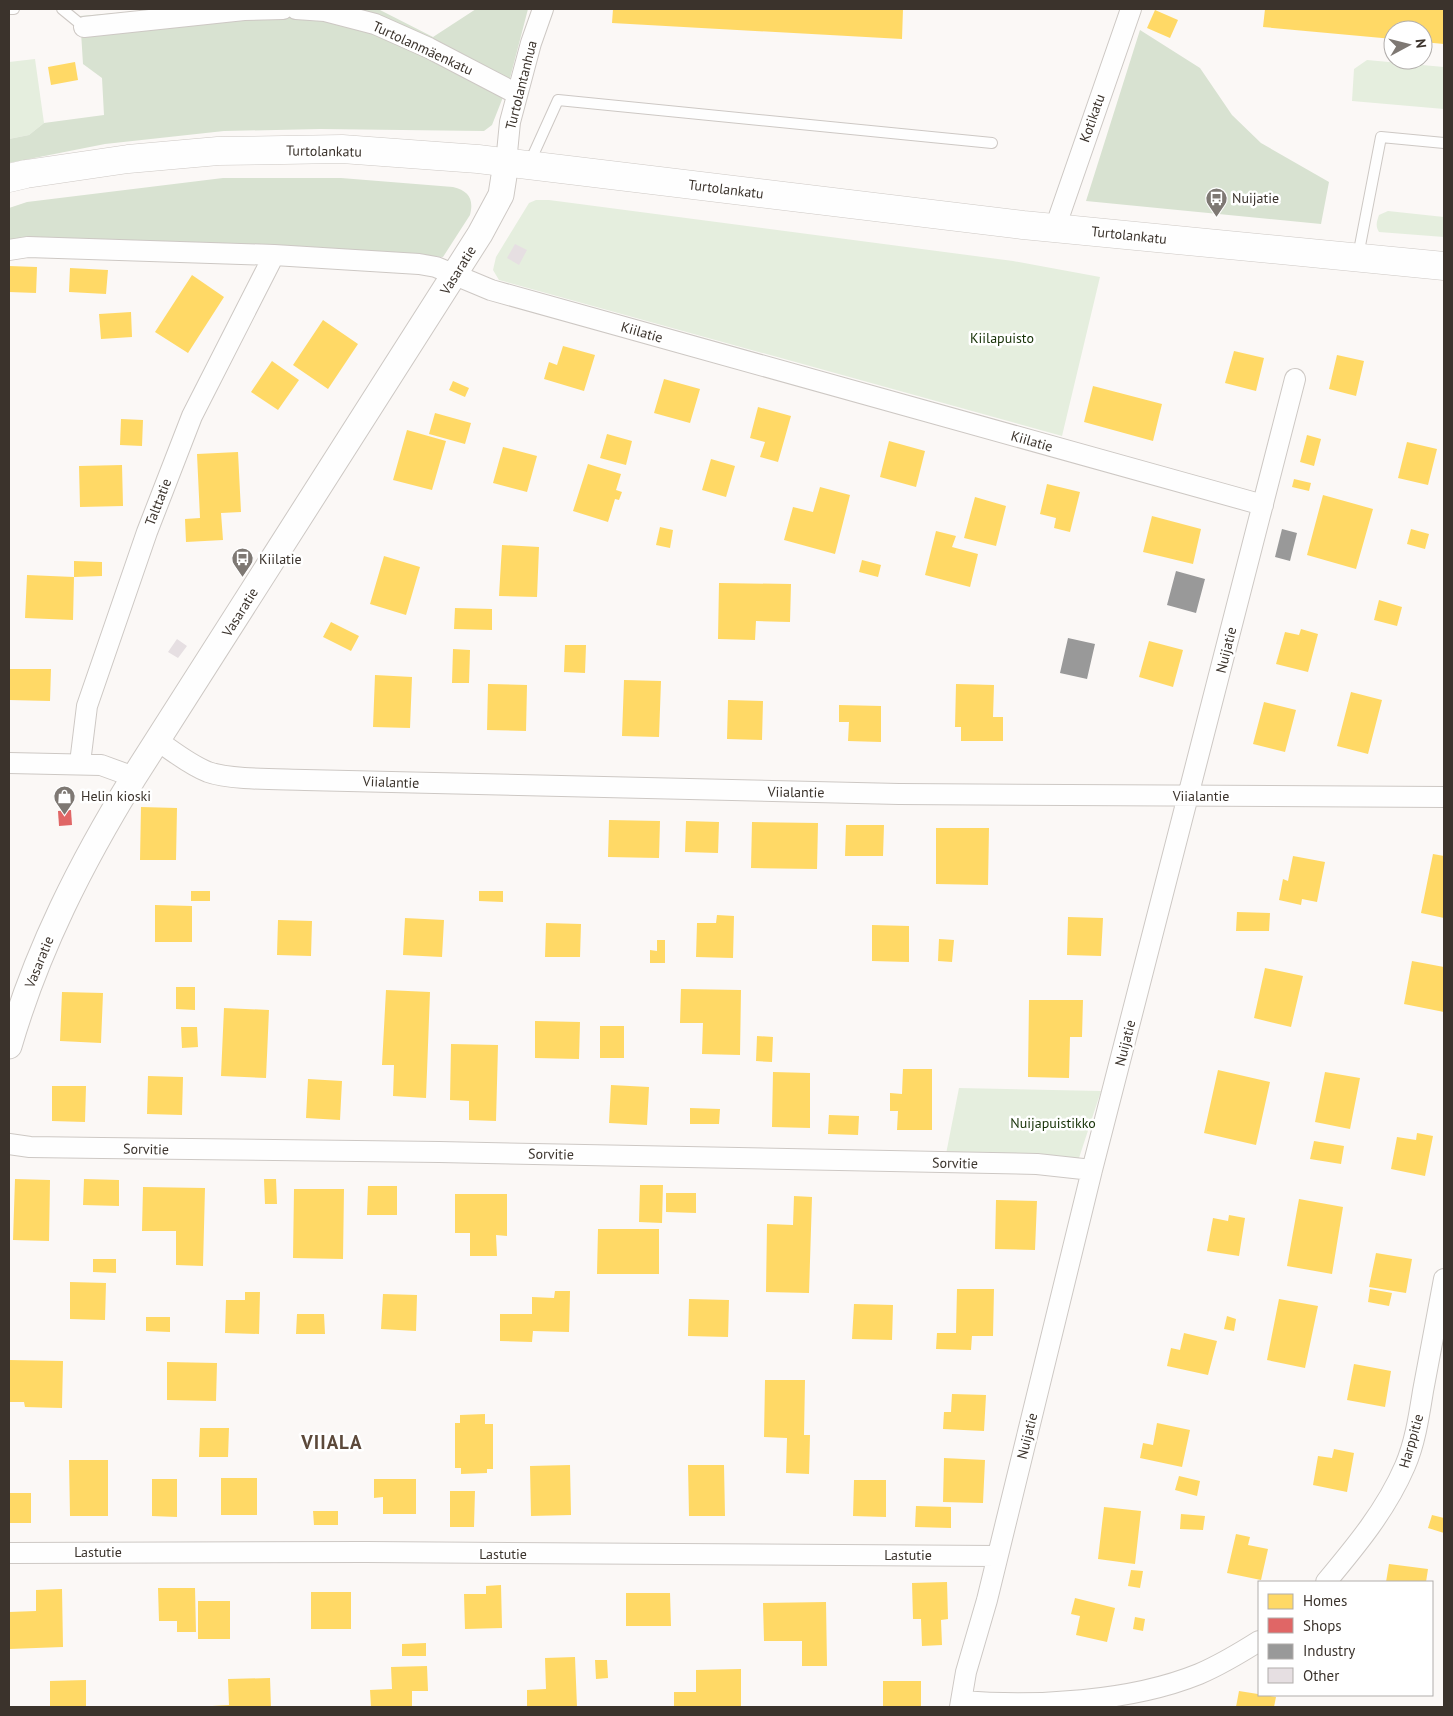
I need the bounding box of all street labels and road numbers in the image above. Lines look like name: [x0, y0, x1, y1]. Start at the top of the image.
street label: Turtolanmäenkatu: [370, 17, 476, 79]
street label: Turtolantanhua: [501, 38, 541, 131]
street label: Kotikatu: [1075, 92, 1109, 144]
street label: Turtolankatu: [286, 141, 362, 161]
street label: Turtolankatu: [687, 175, 765, 203]
street label: Turtolankatu: [1090, 222, 1168, 248]
street label: Vasaratie: [435, 242, 480, 299]
street label: Kiilatie: [619, 317, 665, 347]
street label: Kiilatie: [1009, 426, 1055, 456]
street label: Talttatie: [141, 476, 175, 528]
street label: Vasaratie: [217, 584, 262, 641]
street label: Nuijatie: [1212, 625, 1240, 675]
street label: Viialantie: [361, 772, 420, 792]
street label: Viialantie: [766, 782, 825, 801]
street label: Viialantie: [1172, 787, 1229, 805]
street label: Vasaratie: [20, 933, 58, 991]
street label: Nuijatie: [1111, 1018, 1139, 1068]
street label: Sorvitie: [123, 1140, 169, 1158]
street label: Sorvitie: [528, 1145, 574, 1163]
street label: Sorvitie: [932, 1154, 978, 1172]
street label: Nuijatie: [1013, 1411, 1041, 1461]
street label: Harppitie: [1395, 1412, 1427, 1470]
street label: Lastutie: [74, 1543, 122, 1561]
street label: Lastutie: [479, 1545, 527, 1563]
street label: Lastutie: [884, 1546, 932, 1564]

